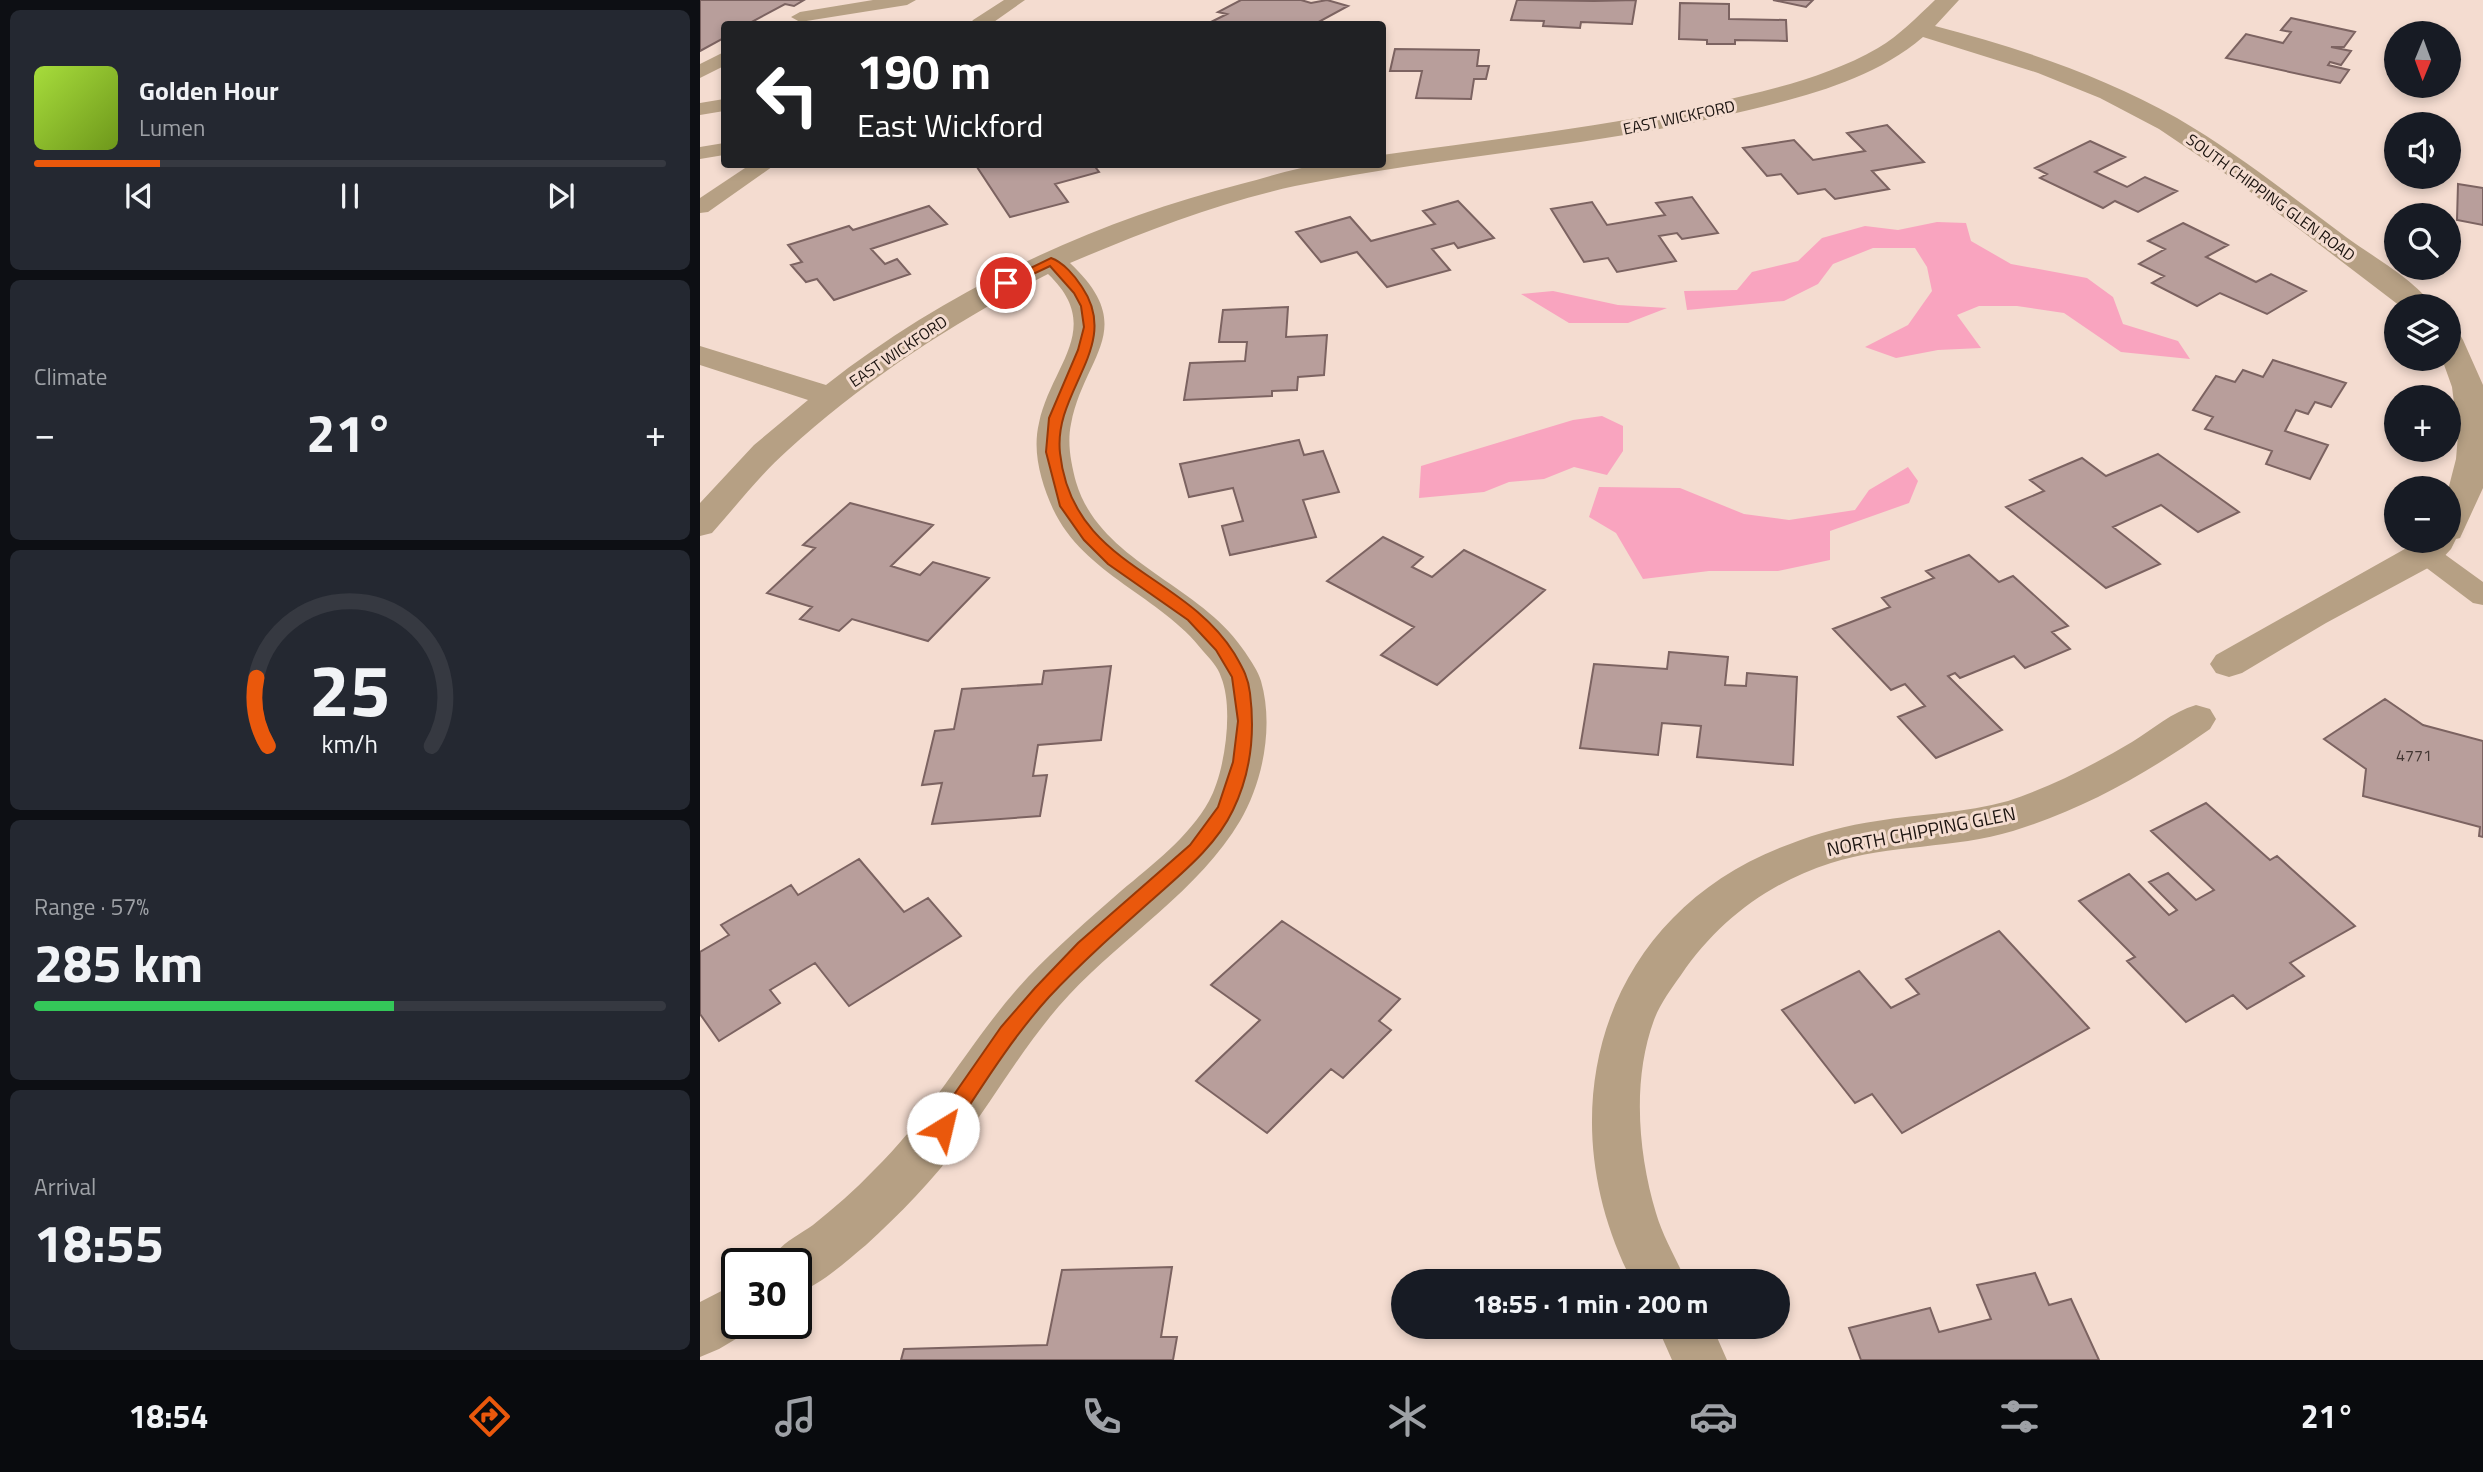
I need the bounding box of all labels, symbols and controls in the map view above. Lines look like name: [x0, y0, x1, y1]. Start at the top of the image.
north arrow: [2384, 21, 2460, 98]
map controls: [2384, 21, 2461, 553]
text: 190 m: [857, 33, 991, 108]
icon: left: [742, 49, 833, 140]
text: Golden Hour: [139, 71, 279, 110]
street label: EAST WICKFORD: [1621, 93, 1737, 141]
text: East Wickford: [857, 101, 1043, 149]
text: Lumen: [139, 110, 205, 145]
button: sound: [2384, 112, 2461, 189]
street label: SOUTH CHIPPING GLEN ROAD: [2182, 127, 2360, 267]
icon: previous: [120, 177, 158, 215]
icon: pause: [331, 177, 369, 215]
icon: next: [542, 177, 580, 215]
button: search: [2384, 203, 2461, 280]
pin: [976, 253, 1036, 313]
icon: arrive: [987, 264, 1025, 302]
button: layers: [2384, 294, 2461, 371]
street label: EAST WICKFORD: [844, 309, 952, 393]
text: Climate: [34, 359, 107, 394]
button: +: [2384, 385, 2461, 462]
text: 21°: [306, 393, 394, 472]
text: −: [34, 404, 55, 462]
text: +: [645, 404, 666, 462]
button: −: [2384, 476, 2461, 553]
text: 25: [309, 634, 391, 744]
text: km/h: [322, 725, 378, 763]
house number: 4771: [2396, 743, 2432, 767]
street label: NORTH CHIPPING GLEN: [1824, 798, 2018, 863]
text: Range · 57%: [34, 889, 149, 924]
text: 285 km: [34, 923, 203, 1002]
position arrow: [906, 1091, 980, 1165]
text: Arrival: [34, 1169, 96, 1204]
text: 18:55: [34, 1203, 164, 1282]
speed limit sign: 30: [721, 1248, 812, 1339]
text: 18:55 · 1 min · 200 m: [1473, 1284, 1708, 1323]
text: 18:54: [128, 1392, 208, 1440]
icon: directions: [465, 1392, 514, 1441]
icon: music: [771, 1392, 820, 1441]
icon: phone: [1077, 1392, 1126, 1441]
icon: climate: [1383, 1392, 1432, 1441]
icon: car: [1689, 1392, 1738, 1441]
icon: filters: [1995, 1392, 2044, 1441]
text: 21°: [2301, 1392, 2354, 1440]

